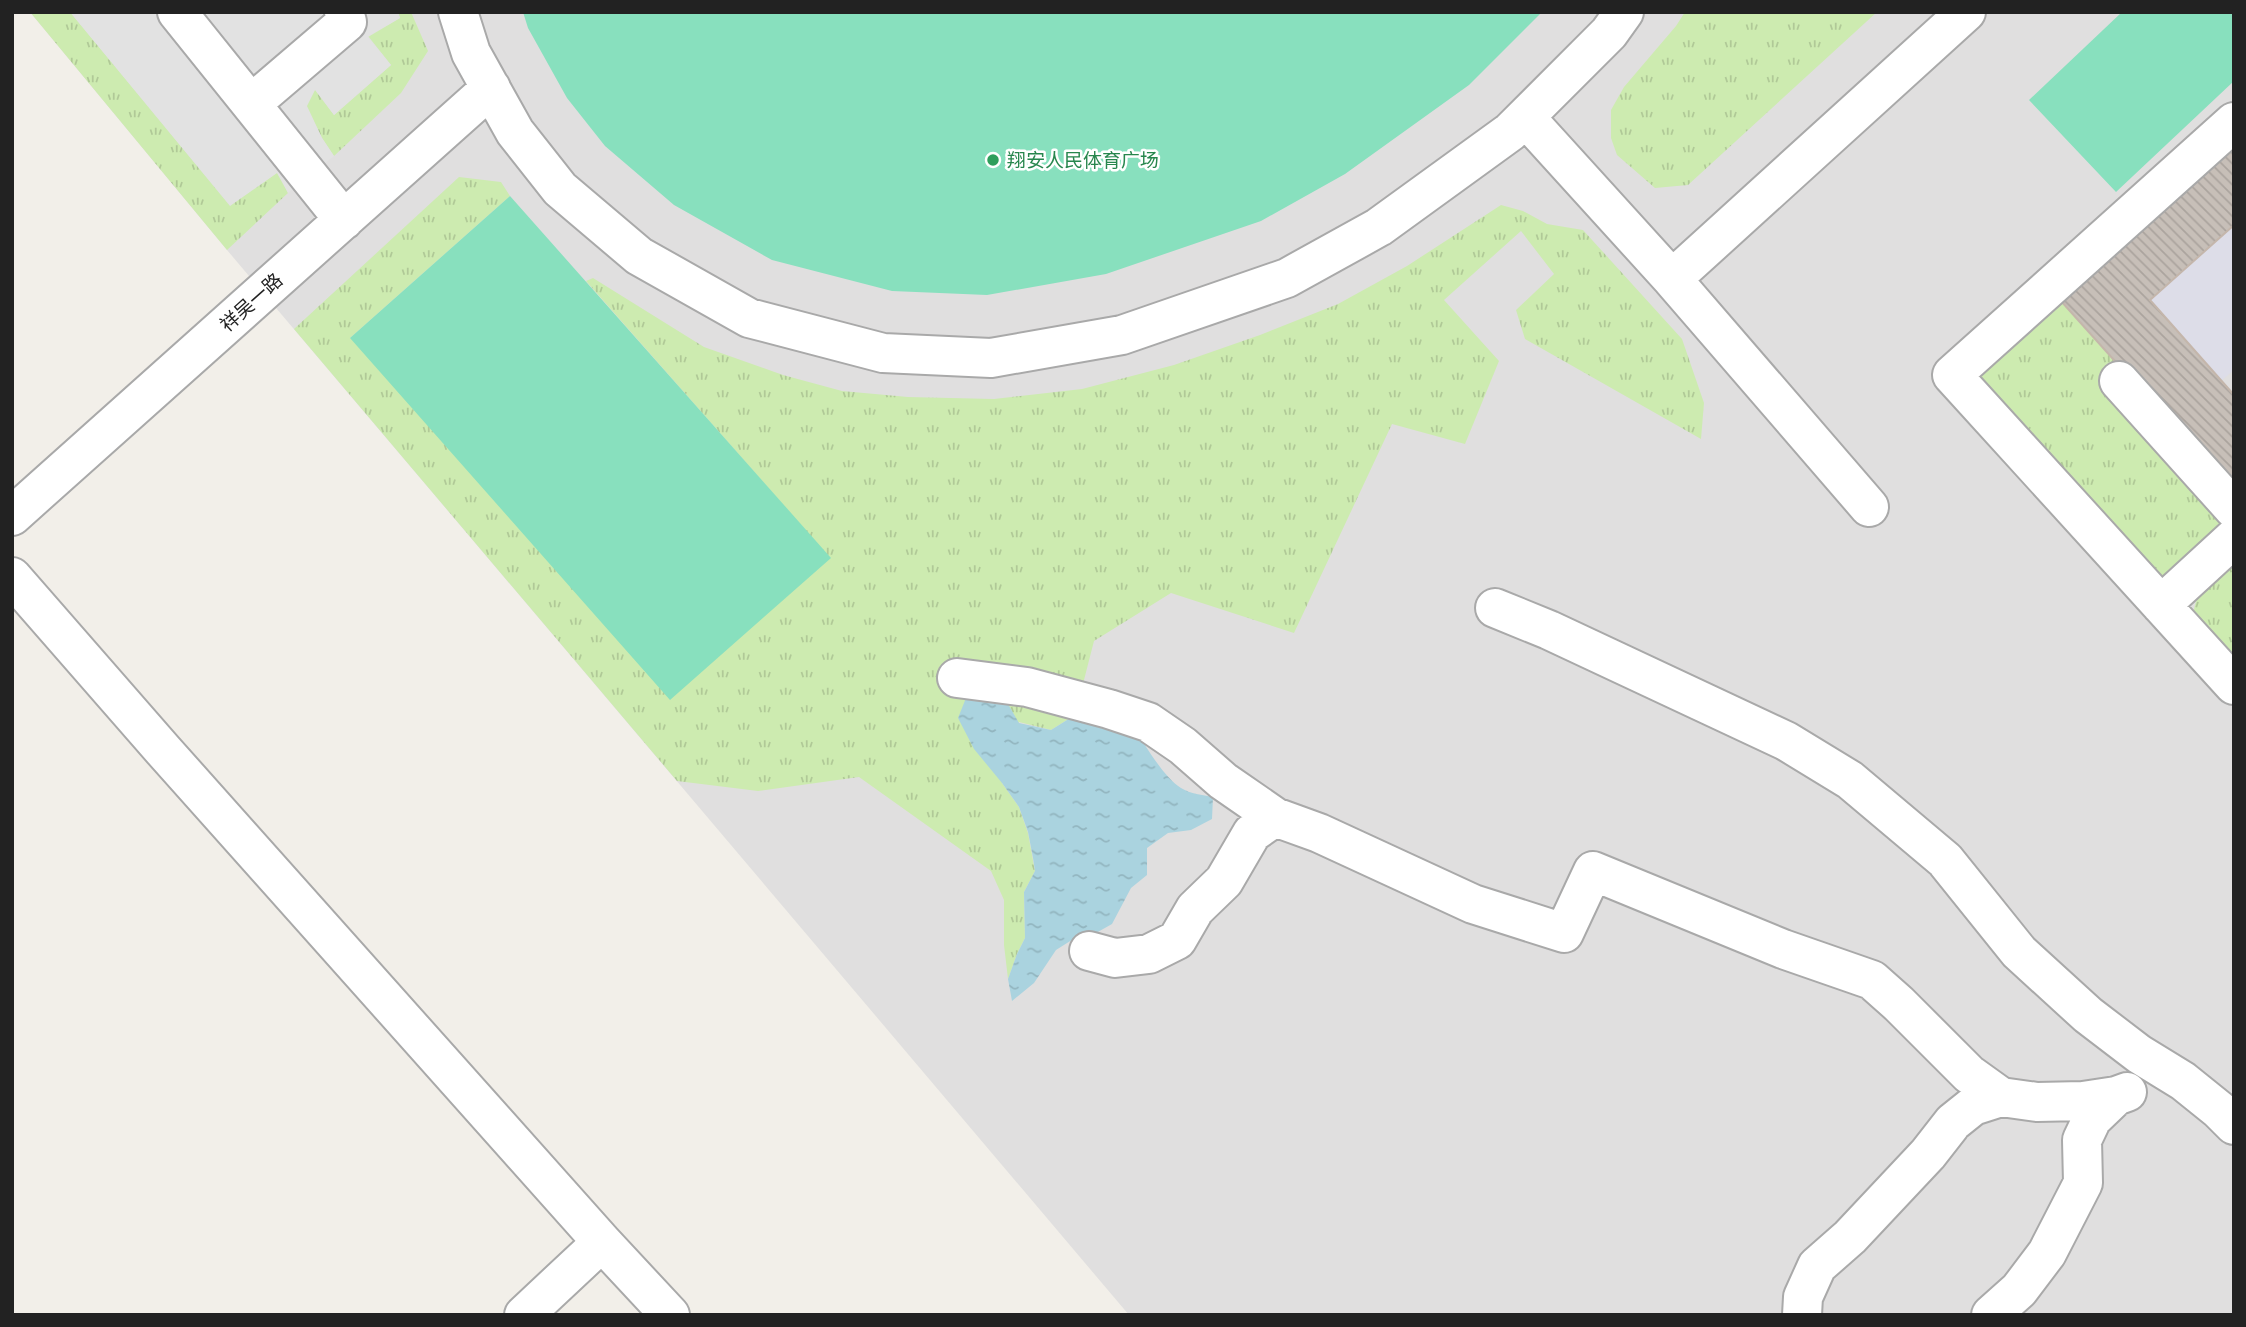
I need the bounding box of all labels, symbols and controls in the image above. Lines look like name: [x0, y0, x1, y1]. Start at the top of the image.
place label: 翔安人民体育广场: [1007, 148, 1159, 173]
marker: 翔安人民体育广场: [985, 152, 1001, 168]
street label: 祥吴一路: [215, 268, 288, 337]

